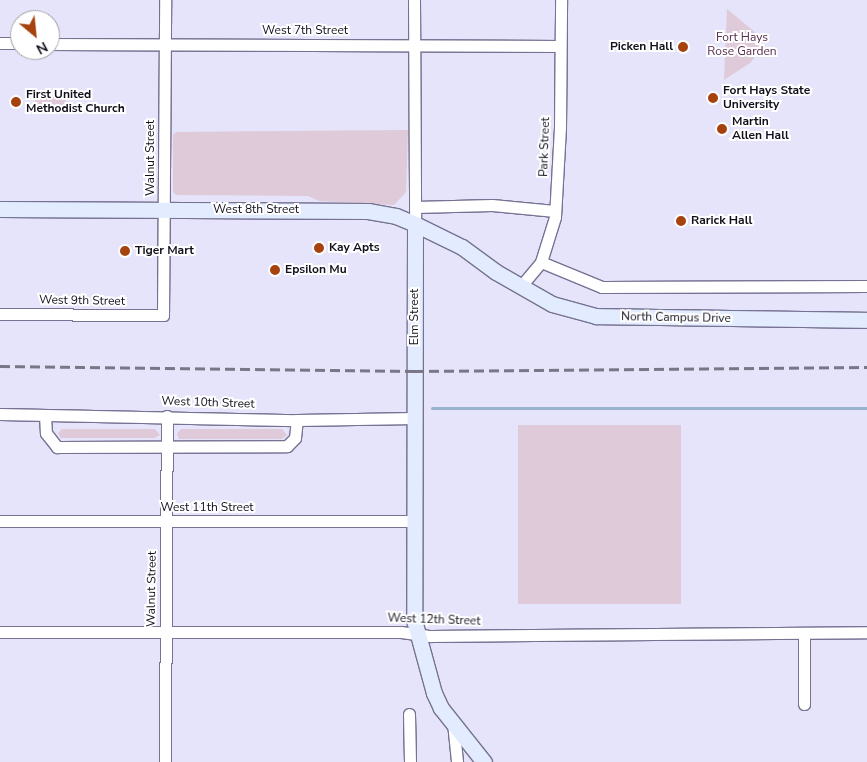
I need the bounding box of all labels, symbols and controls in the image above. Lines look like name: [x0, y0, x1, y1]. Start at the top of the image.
north arrow: [10, 10, 60, 60]
street label: West 7th Street: [262, 24, 348, 38]
park label: Fort Hays Rose Garden: [707, 31, 777, 59]
text: N: [33, 37, 51, 59]
place label: Picken Hall: [610, 40, 673, 54]
marker: Picken Hall: [677, 41, 689, 53]
place label: Fort Hays State University: [723, 84, 810, 112]
place label: First United Methodist Church: [26, 88, 125, 116]
marker: Fort Hays State University: [707, 92, 719, 104]
marker: First United Methodist Church: [10, 96, 22, 108]
place label: Martin Allen Hall: [732, 115, 789, 143]
street label: Park Street: [537, 117, 553, 177]
street label: Walnut Street: [144, 120, 158, 196]
marker: Martin Allen Hall: [716, 123, 728, 135]
street label: West 8th Street: [213, 203, 299, 217]
place label: Rarick Hall: [691, 214, 752, 228]
marker: Rarick Hall: [675, 215, 687, 227]
place label: Kay Apts: [329, 241, 380, 255]
marker: Kay Apts: [313, 242, 325, 254]
place label: Tiger Mart: [135, 244, 194, 258]
marker: Tiger Mart: [119, 245, 131, 257]
place label: Epsilon Mu: [285, 263, 347, 277]
marker: Epsilon Mu: [269, 264, 281, 276]
street label: Elm Street: [408, 289, 422, 345]
street label: West 9th Street: [39, 293, 125, 309]
street label: North Campus Drive: [621, 310, 731, 326]
street label: West 10th Street: [161, 394, 255, 412]
street label: West 11th Street: [160, 501, 254, 515]
street label: Walnut Street: [144, 551, 160, 627]
street label: West 12th Street: [387, 611, 481, 629]

